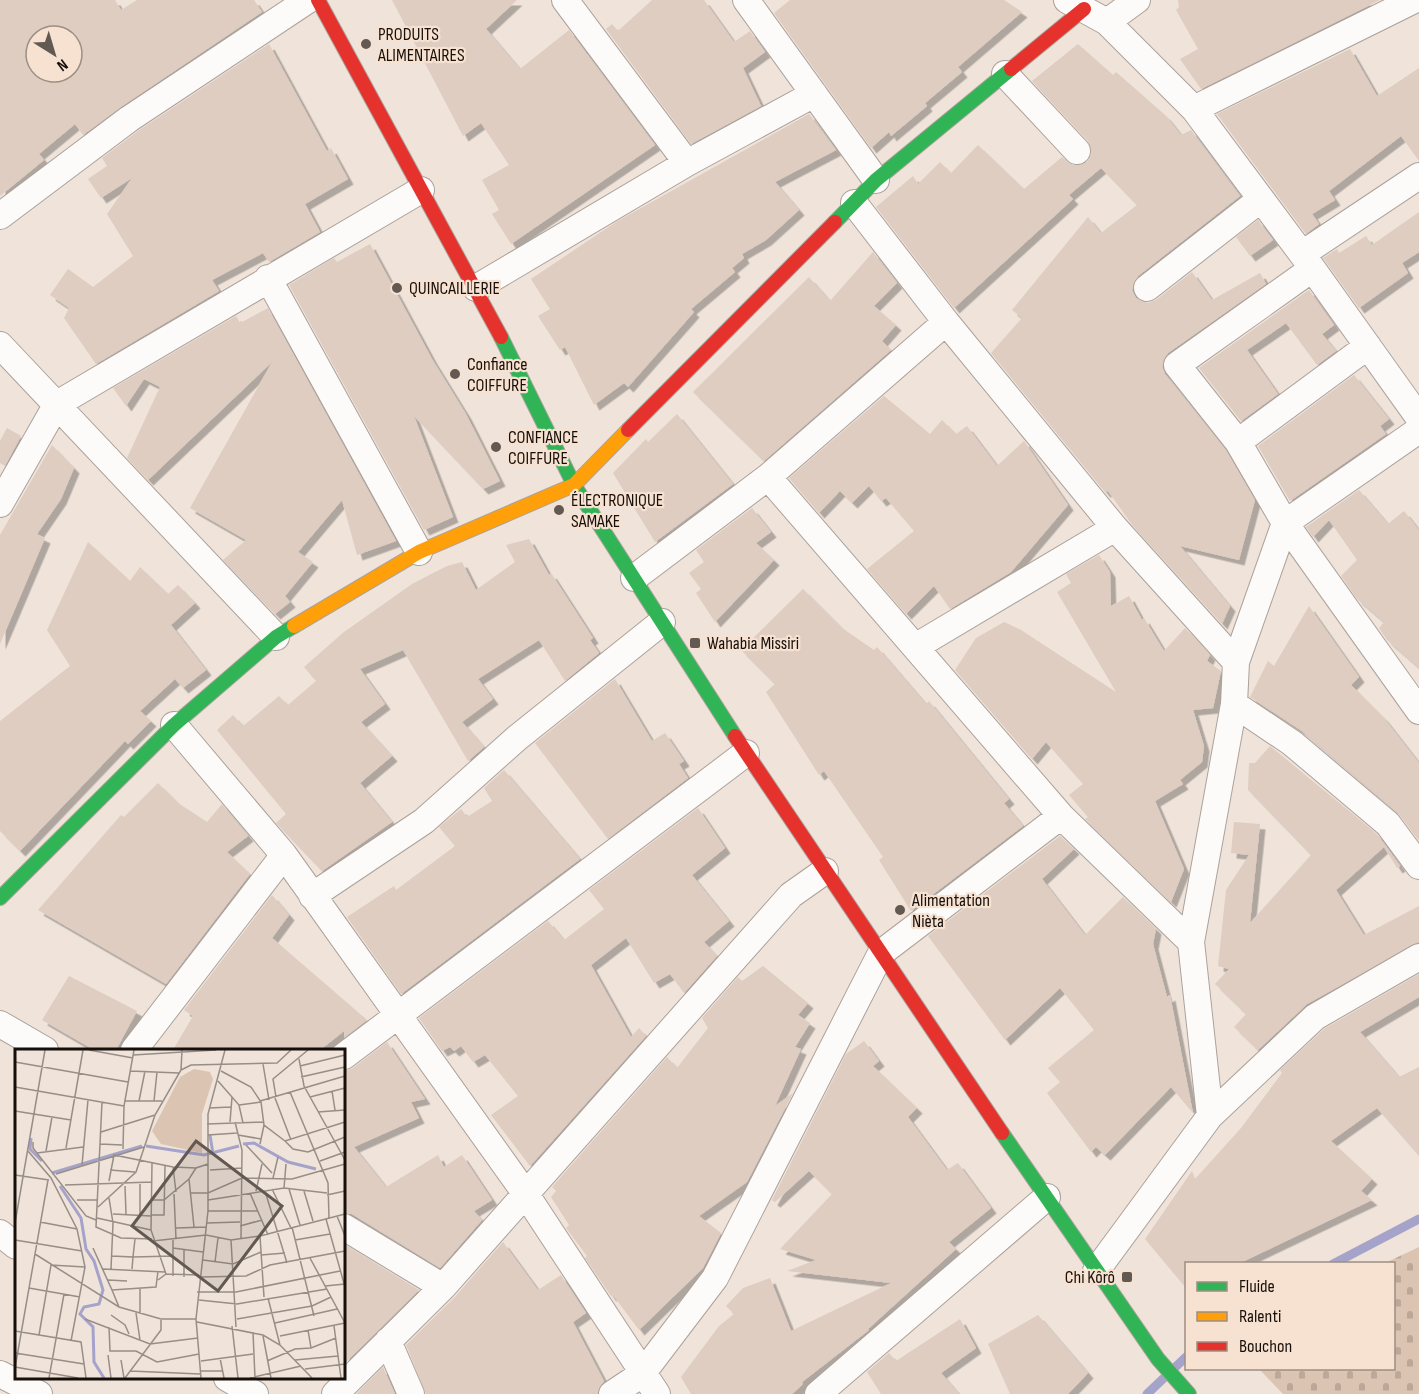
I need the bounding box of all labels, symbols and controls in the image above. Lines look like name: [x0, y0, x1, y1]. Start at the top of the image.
north arrow: [24, 24, 84, 84]
place label: PRODUITS ALIMENTAIRES: [377, 24, 465, 66]
marker: PRODUITS ALIMENTAIRES: [359, 37, 373, 51]
text: N: [53, 55, 71, 75]
place label: QUINCAILLERIE: [409, 278, 500, 299]
marker: QUINCAILLERIE: [390, 281, 404, 295]
place label: Confiance COIFFURE: [467, 354, 528, 396]
marker: Confiance COIFFURE: [448, 367, 462, 381]
place label: CONFIANCE COIFFURE: [508, 427, 578, 469]
marker: CONFIANCE COIFFURE: [489, 440, 503, 454]
place label: ÉLECTRONIQUE SAMAKE: [571, 490, 663, 532]
marker: ÉLECTRONIQUE SAMAKE: [552, 503, 566, 517]
place label: Wahabia Missiri: [707, 633, 799, 654]
marker: Wahabia Missiri: [688, 636, 702, 650]
place label: Alimentation Nièta: [911, 890, 990, 932]
marker: Alimentation Nièta: [893, 903, 907, 917]
inset map: [15, 1049, 345, 1379]
legend: [1185, 1262, 1395, 1370]
place label: Chi Kôrô: [1065, 1267, 1115, 1288]
marker: Chi Kôrô: [1120, 1270, 1134, 1284]
text: Fluide: [1239, 1276, 1275, 1297]
text: Ralenti: [1239, 1306, 1281, 1327]
text: Bouchon: [1239, 1336, 1292, 1357]

